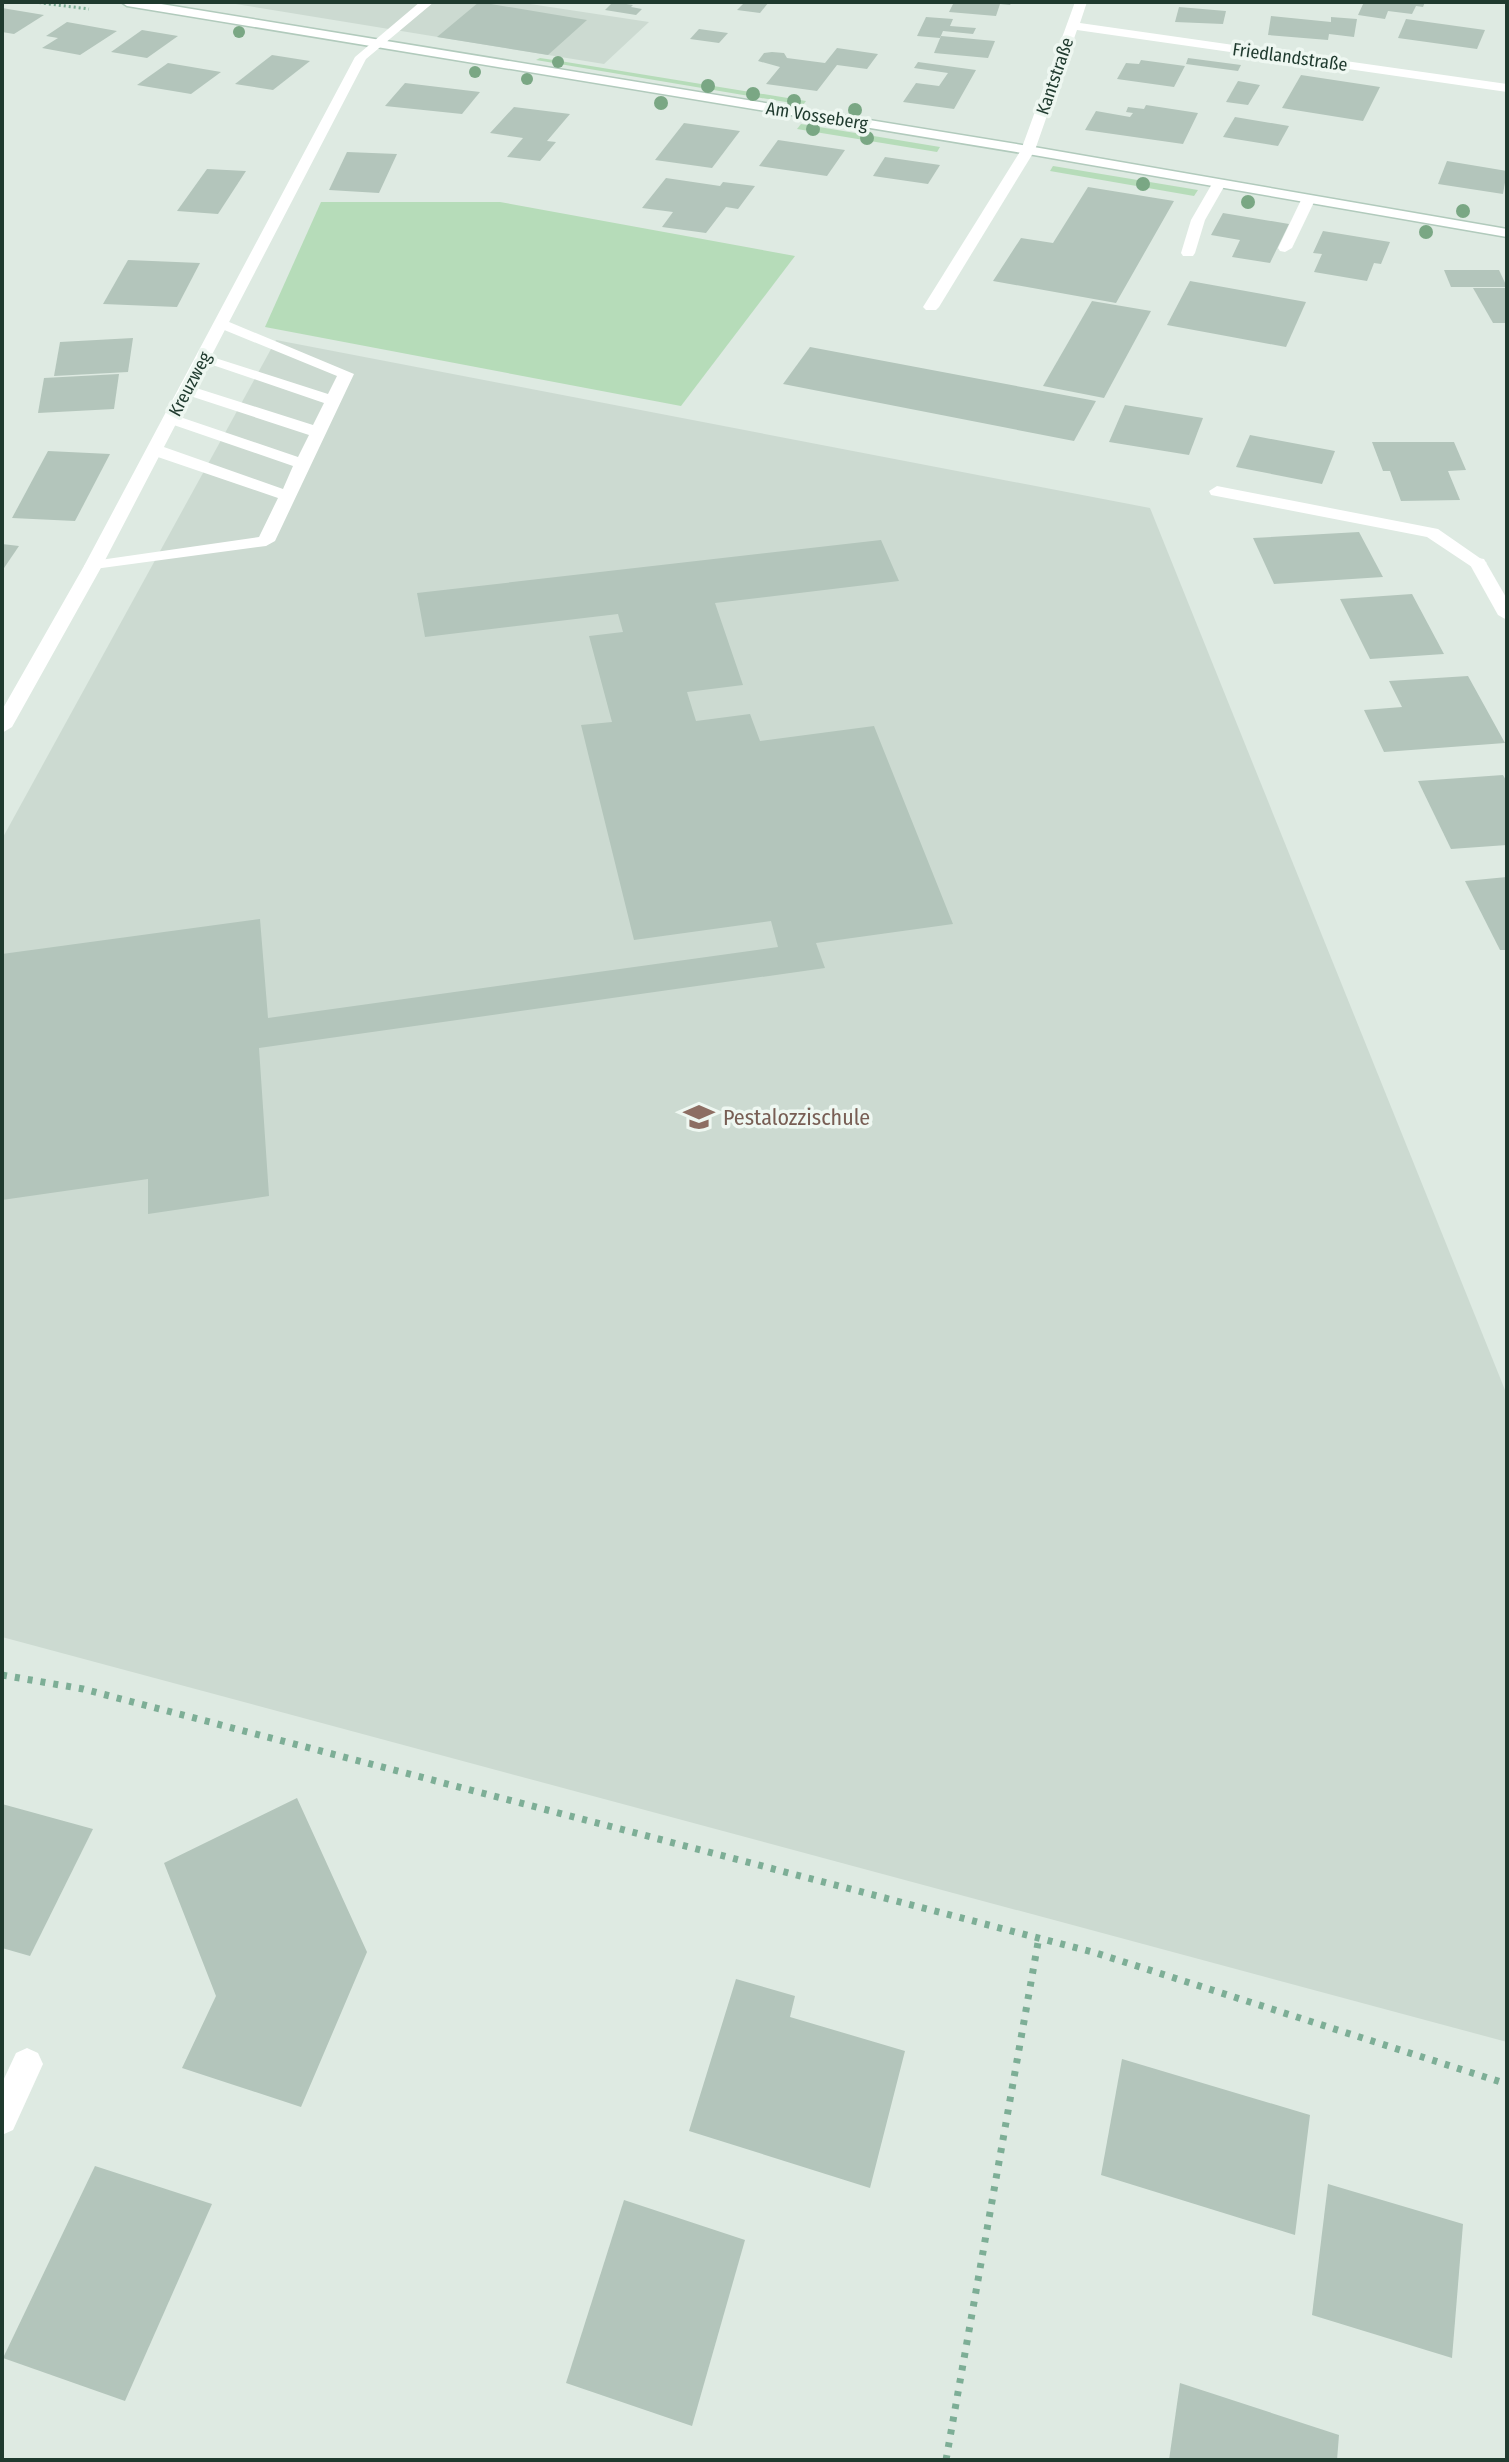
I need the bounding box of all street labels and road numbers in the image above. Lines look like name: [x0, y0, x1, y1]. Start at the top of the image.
street label: Kantstraße: [1032, 34, 1078, 118]
street label: Friedlandstraße: [1231, 38, 1349, 76]
street label: Am Vosseberg: [765, 97, 870, 135]
street label: Kreuzweg: [164, 348, 216, 420]

